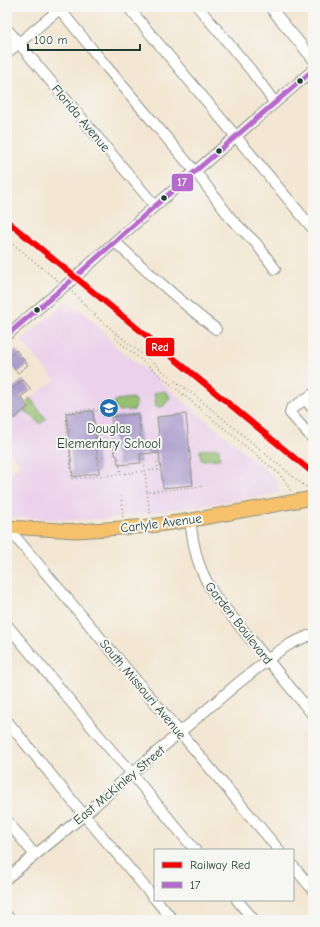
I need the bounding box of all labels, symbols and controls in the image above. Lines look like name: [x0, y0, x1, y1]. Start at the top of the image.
scale bar: [28, 26, 140, 52]
text: 100 m: [34, 33, 67, 47]
unlabelled marker: [295, 76, 305, 86]
street label: Florida Avenue: [49, 81, 114, 155]
unlabelled marker: [214, 146, 224, 156]
line badge: 17: [171, 173, 194, 192]
text: 17: [177, 176, 187, 189]
unlabelled marker: [159, 193, 169, 203]
unlabelled marker: [32, 305, 42, 315]
line badge: Red: [145, 337, 175, 357]
text: Red: [151, 341, 169, 354]
school or university icon: Douglas Elementary School: [98, 397, 120, 419]
place label: Douglas Elementary School: [57, 421, 161, 451]
street label: Carlyle Avenue: [119, 511, 203, 535]
street label: Garden Boulevard: [202, 579, 276, 667]
street label: South Missouri Avenue: [97, 636, 190, 742]
street label: East McKinley Street: [70, 742, 169, 828]
legend: [154, 849, 294, 901]
text: Railway Red: [190, 858, 250, 872]
text: 17: [190, 878, 201, 892]

